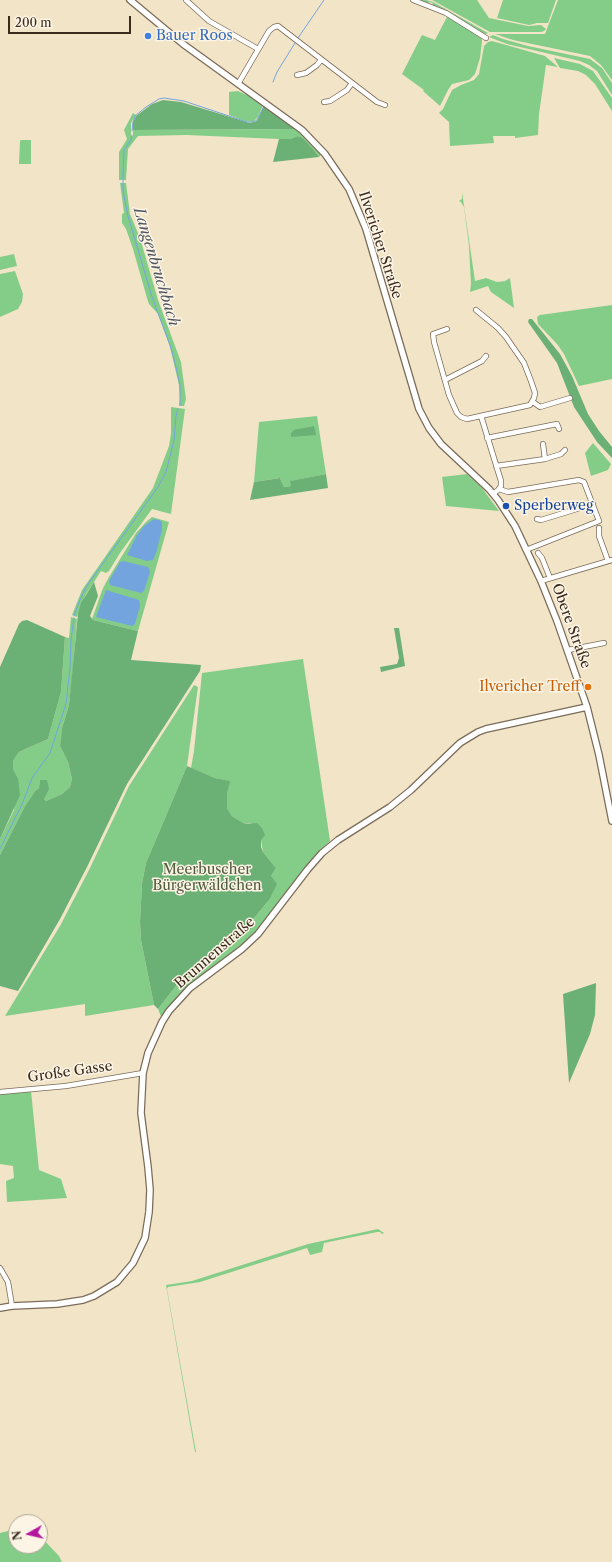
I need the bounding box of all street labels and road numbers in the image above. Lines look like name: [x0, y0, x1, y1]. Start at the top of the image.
street label: Ilvericher Straße: [355, 189, 405, 301]
street label: Obere Straße: [548, 581, 594, 671]
street label: Brunnenstraße: [172, 914, 258, 992]
street label: Große Gasse: [26, 1058, 114, 1086]

